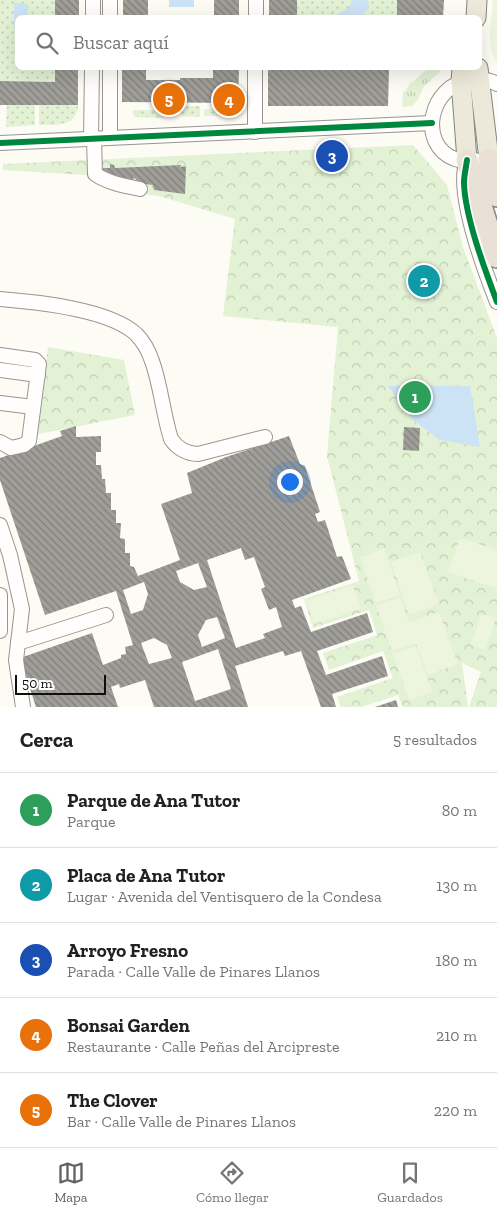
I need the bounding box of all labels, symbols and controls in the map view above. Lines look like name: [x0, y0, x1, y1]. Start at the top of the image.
search box: [15, 15, 482, 70]
icon: search: [33, 29, 61, 57]
text: Buscar aquí: [73, 31, 169, 54]
pin: 5: [153, 80, 185, 118]
pin: 4: [213, 81, 245, 119]
pin: 3: [316, 137, 348, 175]
pin: 2: [408, 262, 440, 300]
pin: 1: [399, 378, 431, 416]
your location: [277, 469, 303, 495]
scale bar: [15, 672, 106, 695]
text: 50 m: [22, 675, 53, 692]
text: Cerca: [20, 727, 73, 752]
text: 5 resultados: [393, 730, 477, 749]
text: Parque de Ana Tutor: [67, 789, 240, 812]
text: 1: [33, 801, 39, 820]
text: 80 m: [442, 801, 477, 820]
text: Parque: [67, 812, 116, 831]
text: Placa de Ana Tutor: [67, 864, 225, 887]
text: 2: [32, 876, 40, 895]
text: 130 m: [436, 876, 477, 895]
text: Lugar · Avenida del Ventisquero de la Condesa: [67, 887, 382, 906]
text: Arroyo Fresno: [67, 939, 188, 962]
text: 3: [32, 951, 40, 970]
text: 180 m: [436, 951, 477, 970]
text: Parada · Calle Valle de Pinares Llanos: [67, 962, 320, 981]
text: Bonsai Garden: [67, 1014, 190, 1037]
text: 4: [31, 1026, 41, 1045]
text: 210 m: [436, 1026, 477, 1045]
text: Restaurante · Calle Peñas del Arcipreste: [67, 1037, 339, 1056]
text: The Clover: [67, 1089, 158, 1112]
text: 5: [32, 1101, 40, 1120]
text: 220 m: [434, 1101, 477, 1120]
text: Bar · Calle Valle de Pinares Llanos: [67, 1112, 296, 1131]
tab: Mapa: [54, 1159, 88, 1206]
tab: Cómo llegar: [196, 1159, 269, 1206]
tab: Guardados: [377, 1159, 443, 1206]

